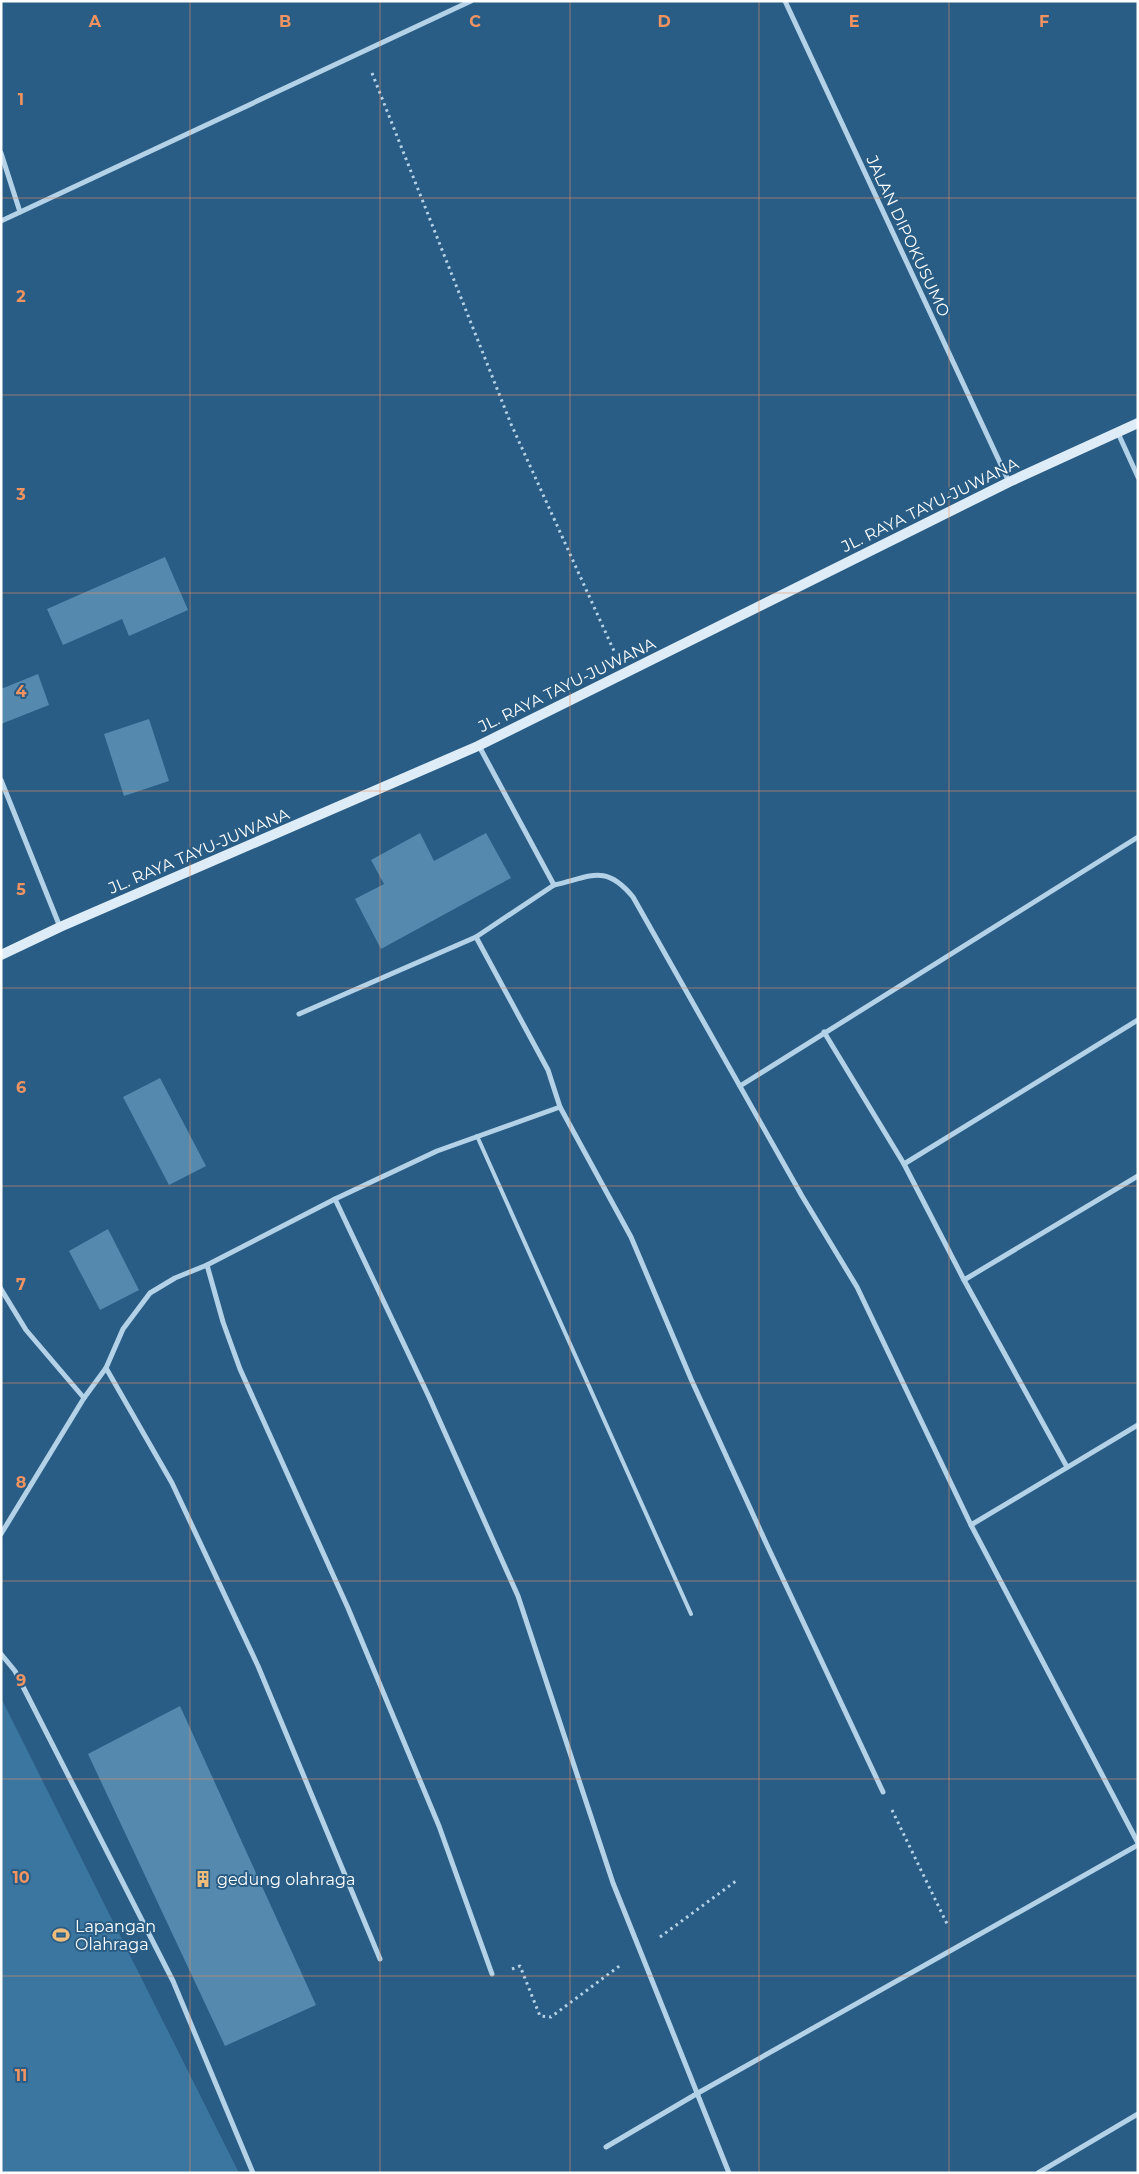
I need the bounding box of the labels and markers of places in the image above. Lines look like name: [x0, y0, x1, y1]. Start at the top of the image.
building icon: gedung olahraga: [193, 1869, 213, 1889]
place label: gedung olahraga: [217, 1870, 355, 1889]
place label: Lapangan Olahraga: [75, 1917, 156, 1954]
sports icon: Lapangan Olahraga: [51, 1925, 71, 1945]

